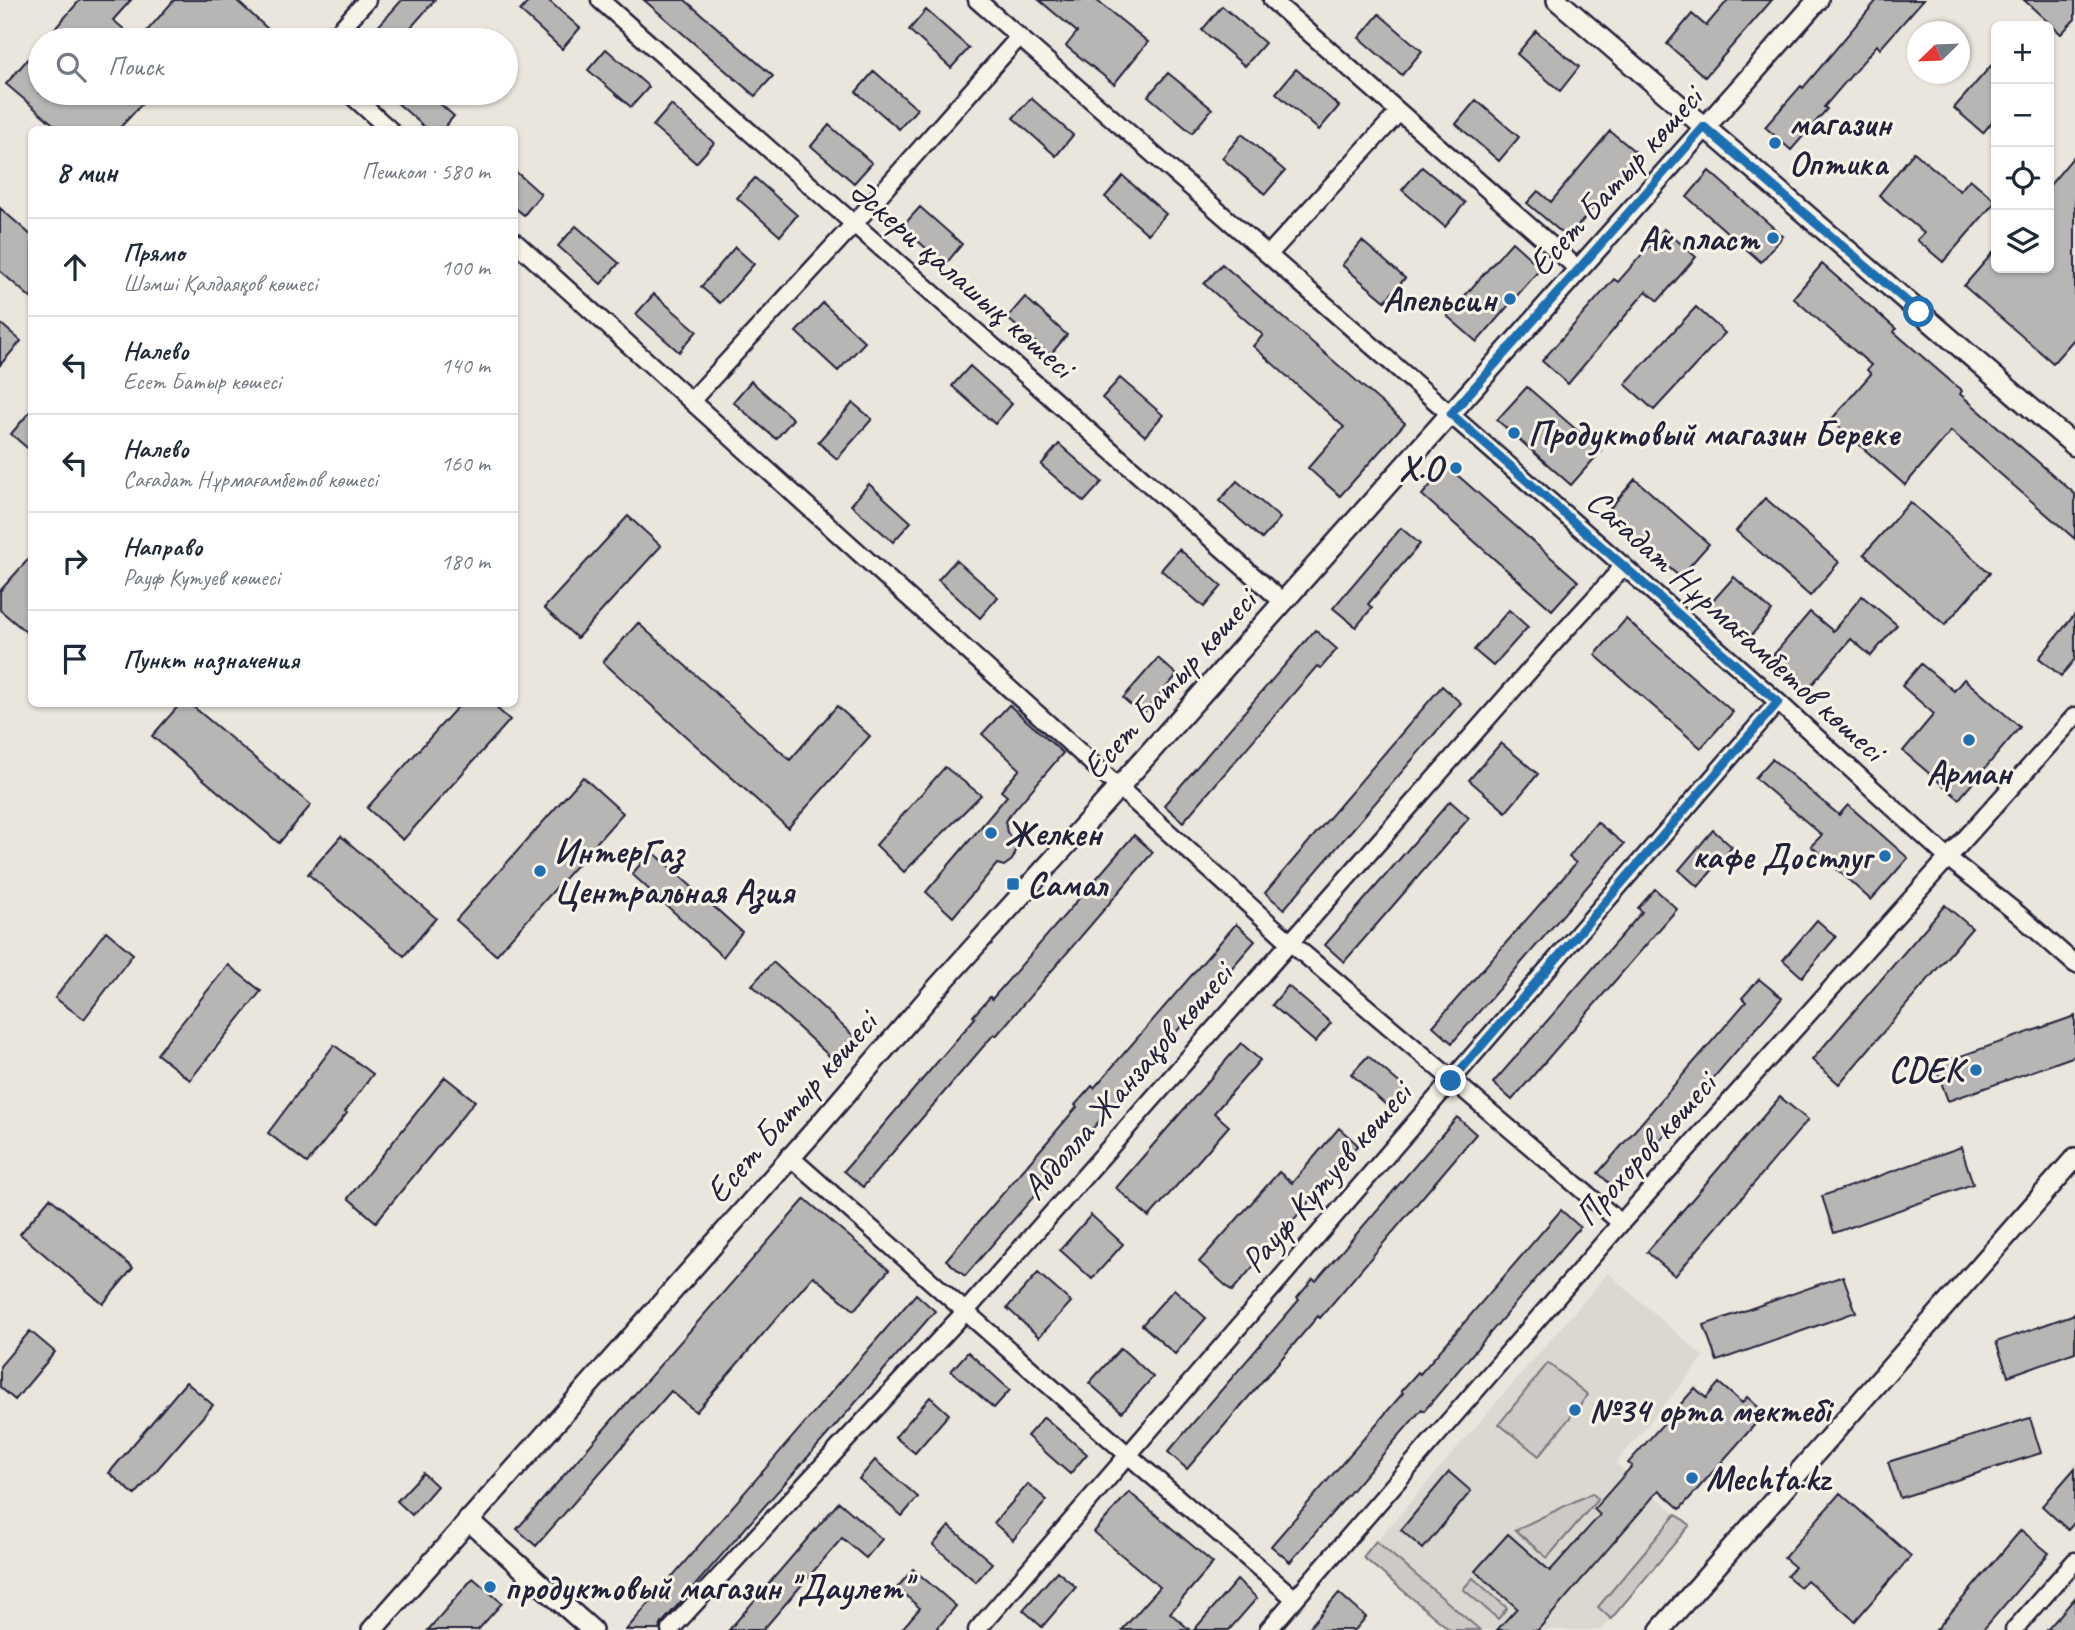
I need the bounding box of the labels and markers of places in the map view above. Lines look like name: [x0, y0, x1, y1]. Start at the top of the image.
place label: магазин Оптика: [1789, 101, 1894, 186]
marker: магазин Оптика: [1767, 135, 1783, 151]
place label: Ак пласт: [1639, 216, 1761, 261]
marker: Ак пласт: [1765, 230, 1781, 246]
place label: Апельсин: [1383, 277, 1498, 322]
marker: Апельсин: [1502, 291, 1518, 307]
place label: Продуктовый магазин Береке: [1528, 411, 1902, 456]
marker: Продуктовый магазин Береке: [1506, 425, 1522, 441]
place label: X.O: [1399, 446, 1446, 491]
marker: X.O: [1448, 460, 1464, 476]
marker: Арман: [1961, 732, 1977, 748]
place label: Арман: [1927, 750, 2013, 795]
place label: Желкен: [1005, 811, 1104, 856]
marker: Желкен: [983, 825, 999, 841]
place label: ИнтерГаз Центральная Азия: [554, 829, 796, 914]
place label: кафе Достлуг: [1692, 834, 1875, 879]
marker: кафе Достлуг: [1877, 848, 1893, 864]
place label: Самал: [1027, 862, 1109, 907]
marker: ИнтерГаз Центральная Азия: [532, 863, 548, 879]
marker: Самал: [1005, 876, 1021, 892]
place label: CDEK: [1888, 1048, 1968, 1093]
marker: CDEK: [1968, 1062, 1984, 1078]
place label: №34 орта мектебі: [1589, 1388, 1834, 1433]
marker: №34 орта мектебі: [1567, 1402, 1583, 1418]
place label: Mechta.kz: [1706, 1456, 1833, 1501]
marker: Mechta.kz: [1684, 1470, 1700, 1486]
place label: продуктовый магазин "Даулет": [504, 1565, 918, 1610]
marker: продуктовый магазин "Даулет": [482, 1579, 498, 1595]

